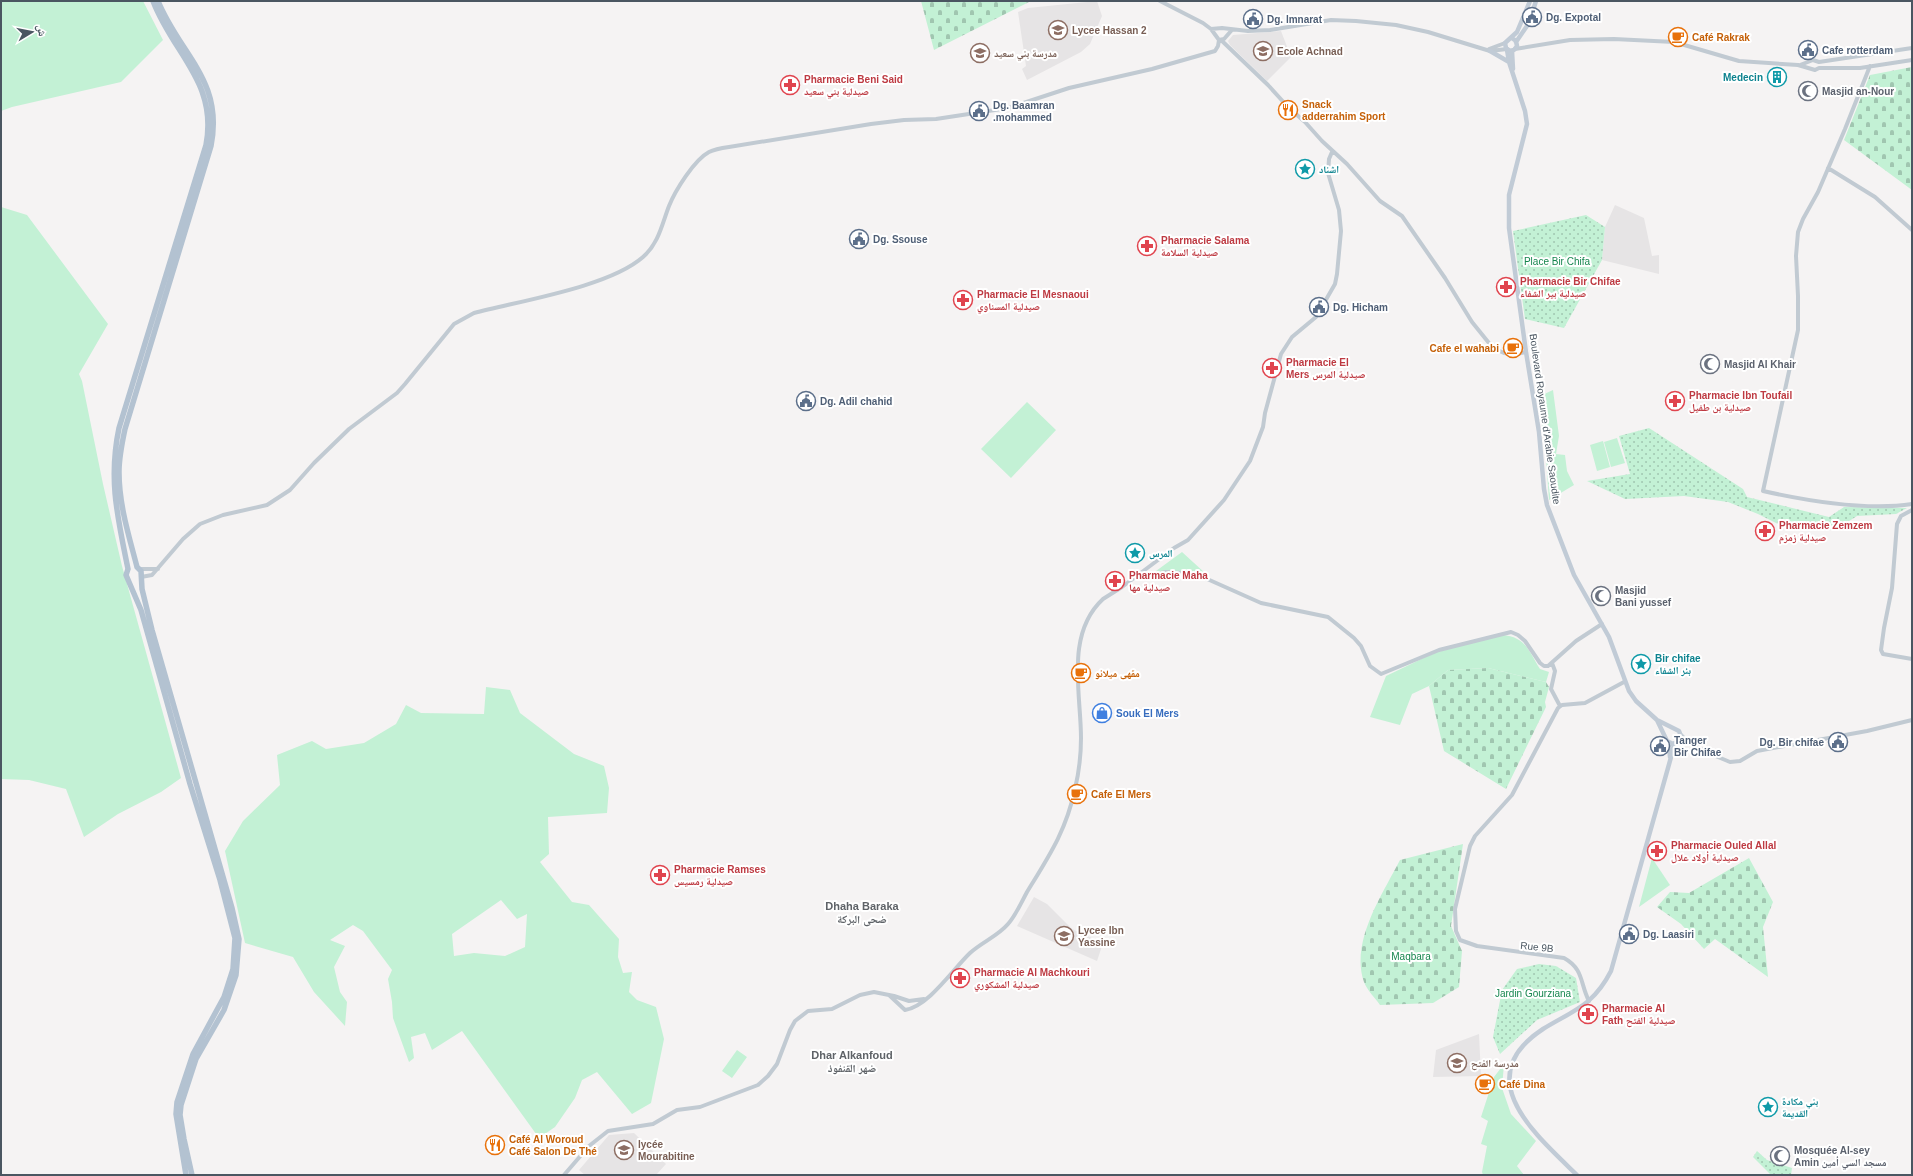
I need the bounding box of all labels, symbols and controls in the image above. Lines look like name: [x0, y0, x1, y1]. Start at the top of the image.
public building icon: Dg. Expotal: [1521, 6, 1543, 28]
public building icon: Dg. lmnarat: [1242, 8, 1264, 30]
north arrow: [12, 12, 52, 52]
place label: Dg. Expotal: [1546, 12, 1601, 23]
place label: Dg. lmnarat: [1267, 14, 1323, 25]
school or university icon: Lycee Hassan 2: [1047, 19, 1069, 41]
text: ش: [33, 23, 49, 38]
place label: Lycee Hassan 2: [1072, 25, 1147, 36]
cafe icon: Café Rakrak: [1667, 26, 1689, 48]
place label: Café Rakrak: [1692, 32, 1750, 43]
public building icon: Cafe rotterdam: [1797, 39, 1819, 61]
school or university icon: Ecole Achnad: [1252, 40, 1274, 62]
school or university icon: مدرسة بني سعيد: [969, 42, 991, 64]
place label: Cafe rotterdam: [1822, 45, 1893, 56]
place label: Ecole Achnad: [1277, 46, 1343, 57]
place label: مدرسة بني سعيد: [994, 48, 1057, 61]
building icon: Medecin: [1766, 66, 1788, 88]
place label: Medecin: [1723, 72, 1763, 83]
pharmacy icon: Pharmacie Beni Said صيدلية بني سعيد: [779, 74, 801, 96]
place label: Pharmacie Beni Said صيدلية بني سعيد: [804, 74, 903, 99]
mosque icon: Masjid an-Nour: [1797, 80, 1819, 102]
place label: Masjid an-Nour: [1822, 86, 1894, 97]
restaurant icon: Snack adderrahim Sport: [1277, 99, 1299, 121]
place label: Snack adderrahim Sport: [1302, 99, 1386, 122]
public building icon: Dg. Baamran .mohammed: [968, 100, 990, 122]
place label: Dg. Baamran .mohammed: [993, 100, 1055, 123]
place icon: اشناد: [1294, 158, 1316, 180]
place label: اشناد: [1319, 164, 1339, 175]
public building icon: Dg. Ssouse: [848, 228, 870, 250]
place label: Dg. Ssouse: [873, 234, 928, 245]
pharmacy icon: Pharmacie Salama صيدلية السلامة: [1136, 235, 1158, 257]
place label: Pharmacie Salama صيدلية السلامة: [1161, 235, 1250, 258]
park label: Place Bir Chifa: [1524, 256, 1591, 267]
pharmacy icon: Pharmacie Bir Chifae صيدلية بير الشفاء: [1495, 276, 1517, 298]
place label: Pharmacie Bir Chifae صيدلية بير الشفاء: [1520, 276, 1621, 300]
pharmacy icon: Pharmacie El Mesnaoui صيدلية المسناوي: [952, 289, 974, 311]
place label: Pharmacie El Mesnaoui صيدلية المسناوي: [977, 289, 1089, 314]
public building icon: Dg. Hicham: [1308, 296, 1330, 318]
place label: Dg. Hicham: [1333, 302, 1388, 313]
street label: Boulevard Royaume d'Arabie Saoudite: [1528, 333, 1562, 505]
cafe icon: Cafe el wahabi: [1502, 337, 1524, 359]
place label: Cafe el wahabi: [1430, 343, 1499, 354]
mosque icon: Masjid Al Khair: [1699, 353, 1721, 375]
pharmacy icon: Pharmacie El Mers صيدلية المرس: [1261, 357, 1283, 379]
place label: Pharmacie El Mers صيدلية المرس: [1286, 357, 1365, 381]
place label: Masjid Al Khair: [1724, 359, 1796, 370]
public building icon: Dg. Adil chahid: [795, 390, 817, 412]
pharmacy icon: Pharmacie Ibn Toufail صيدلية بن طفيل: [1664, 390, 1686, 412]
place label: Pharmacie Ibn Toufail صيدلية بن طفيل: [1689, 390, 1792, 414]
place label: Dg. Adil chahid: [820, 396, 892, 407]
pharmacy icon: Pharmacie Zemzem صيدلية زمزم: [1754, 520, 1776, 542]
place label: Pharmacie Zemzem صيدلية زمزم: [1779, 520, 1872, 544]
place icon: المرس: [1124, 542, 1146, 564]
place label: المرس: [1149, 548, 1173, 560]
pharmacy icon: Pharmacie Maha صيدلية مها: [1104, 570, 1126, 592]
place label: Pharmacie Maha صيدلية مها: [1129, 570, 1208, 593]
mosque icon: Masjid Bani yussef: [1590, 585, 1612, 607]
place label: Masjid Bani yussef: [1615, 585, 1672, 608]
place icon: Bir chifae بئر الشفاء: [1630, 653, 1652, 675]
place label: Bir chifae بئر الشفاء: [1655, 653, 1701, 677]
cafe icon: مقهى ميلانو: [1070, 662, 1092, 684]
place label: مقهى ميلانو: [1095, 668, 1140, 680]
shop icon: Souk El Mers: [1091, 702, 1113, 724]
place label: Souk El Mers: [1116, 708, 1179, 719]
public building icon: Dg. Bir chifae: [1827, 731, 1849, 753]
public building icon: Tanger Bir Chifae: [1649, 735, 1671, 757]
place label: Tanger Bir Chifae: [1674, 735, 1722, 758]
place label: Dg. Bir chifae: [1760, 737, 1824, 748]
cafe icon: Cafe El Mers: [1066, 783, 1088, 805]
place label: Cafe El Mers: [1091, 789, 1151, 800]
pharmacy icon: Pharmacie Ouled Allal صيدلية أولاد علال: [1646, 840, 1668, 862]
place label: Pharmacie Ouled Allal صيدلية أولاد علال: [1671, 840, 1776, 864]
pharmacy icon: Pharmacie Ramses صيدلية رمسيس: [649, 864, 671, 886]
place label: Pharmacie Ramses صيدلية رمسيس: [674, 864, 766, 888]
district label: Dhaha Baraka ضحى البركة: [825, 900, 900, 927]
public building icon: Dg. Laasiri: [1618, 923, 1640, 945]
school or university icon: Lycee Ibn Yassine: [1053, 925, 1075, 947]
place label: Lycee Ibn Yassine: [1078, 925, 1124, 948]
place label: Dg. Laasiri: [1643, 929, 1694, 940]
street label: Rue 9B: [1520, 940, 1554, 954]
park label: Maqbara: [1391, 951, 1431, 962]
pharmacy icon: Pharmacie Al Machkouri صيدلية المشكوري: [949, 967, 971, 989]
place label: Pharmacie Al Machkouri صيدلية المشكوري: [974, 967, 1090, 992]
park label: Jardin Gourziana: [1495, 988, 1572, 999]
pharmacy icon: Pharmacie Al Fath صيدلية الفتح: [1577, 1003, 1599, 1025]
place label: Pharmacie Al Fath صيدلية الفتح: [1602, 1003, 1676, 1028]
district label: Dhar Alkanfoud ضهر القنفوذ: [811, 1049, 893, 1075]
school or university icon: مدرسة الفتح: [1446, 1052, 1468, 1074]
place label: مدرسة الفتح: [1471, 1058, 1519, 1071]
cafe icon: Café Dina: [1474, 1073, 1496, 1095]
place label: Café Dina: [1499, 1079, 1546, 1090]
place icon: بني مكادة القديمة: [1757, 1096, 1779, 1118]
place label: بني مكادة القديمة: [1782, 1096, 1818, 1119]
restaurant icon: Café Al Woroud Café Salon De Thé: [484, 1134, 506, 1156]
place label: Café Al Woroud Café Salon De Thé: [509, 1134, 597, 1157]
school or university icon: lycée Mourabitine: [613, 1139, 635, 1161]
place label: lycée Mourabitine: [638, 1139, 695, 1162]
mosque icon: Mosquée Al-sey Amin مسجد السي أمين: [1769, 1145, 1791, 1167]
place label: Mosquée Al-sey Amin مسجد السي أمين: [1794, 1145, 1887, 1170]

